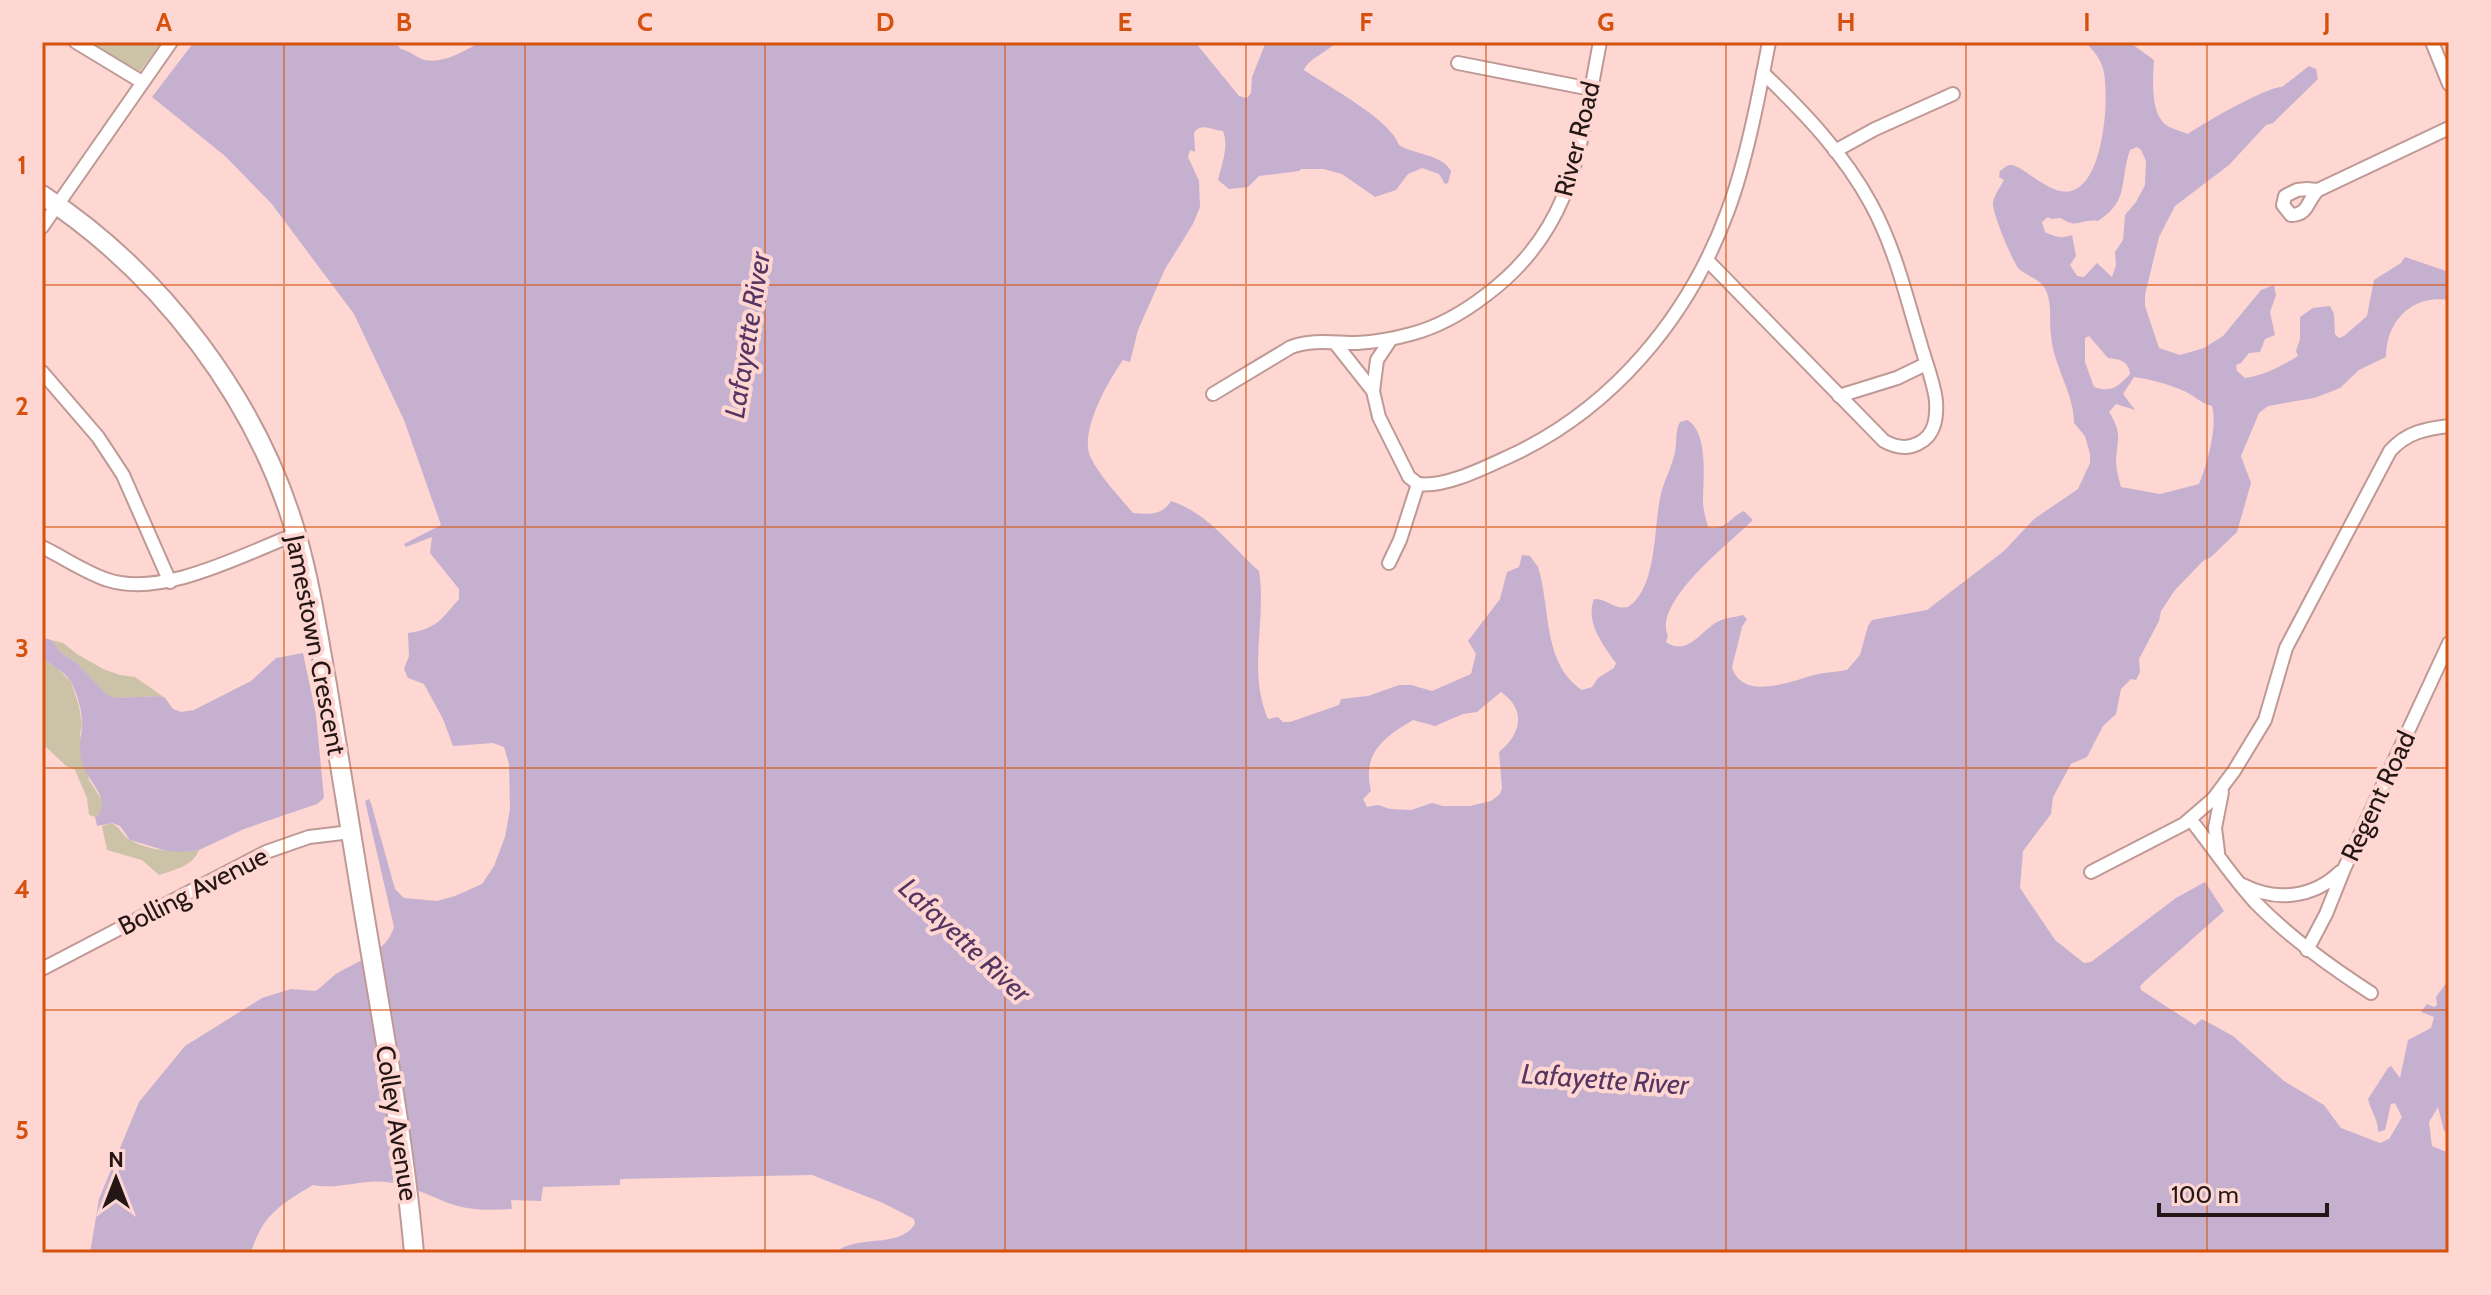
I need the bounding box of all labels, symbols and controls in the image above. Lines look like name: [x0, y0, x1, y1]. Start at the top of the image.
text: A: [156, 6, 173, 38]
text: B: [396, 6, 412, 38]
text: C: [637, 6, 653, 38]
text: D: [876, 6, 894, 38]
text: E: [1118, 6, 1132, 38]
text: F: [1359, 6, 1373, 38]
text: G: [1597, 6, 1615, 38]
text: H: [1837, 6, 1855, 38]
text: I: [2083, 6, 2091, 38]
text: J: [2322, 6, 2331, 38]
street label: River Road: [1547, 78, 1607, 200]
text: 1: [17, 149, 27, 181]
water label: Lafayette River: [717, 248, 777, 420]
text: 2: [15, 390, 29, 422]
street label: Jamestown Crescent: [279, 531, 353, 758]
text: 3: [15, 632, 29, 664]
street label: Regent Road: [2334, 726, 2422, 866]
street label: Bolling Avenue: [113, 840, 273, 942]
water label: Lafayette River: [892, 870, 1039, 1011]
text: 4: [14, 873, 30, 905]
street label: Colley Avenue: [369, 1043, 425, 1203]
water label: Lafayette River: [1520, 1056, 1691, 1102]
text: 5: [15, 1114, 29, 1146]
north arrow: [76, 1139, 156, 1219]
text: N: [108, 1146, 124, 1173]
scale bar: [2159, 1167, 2327, 1217]
text: 100 m: [2171, 1180, 2239, 1209]

